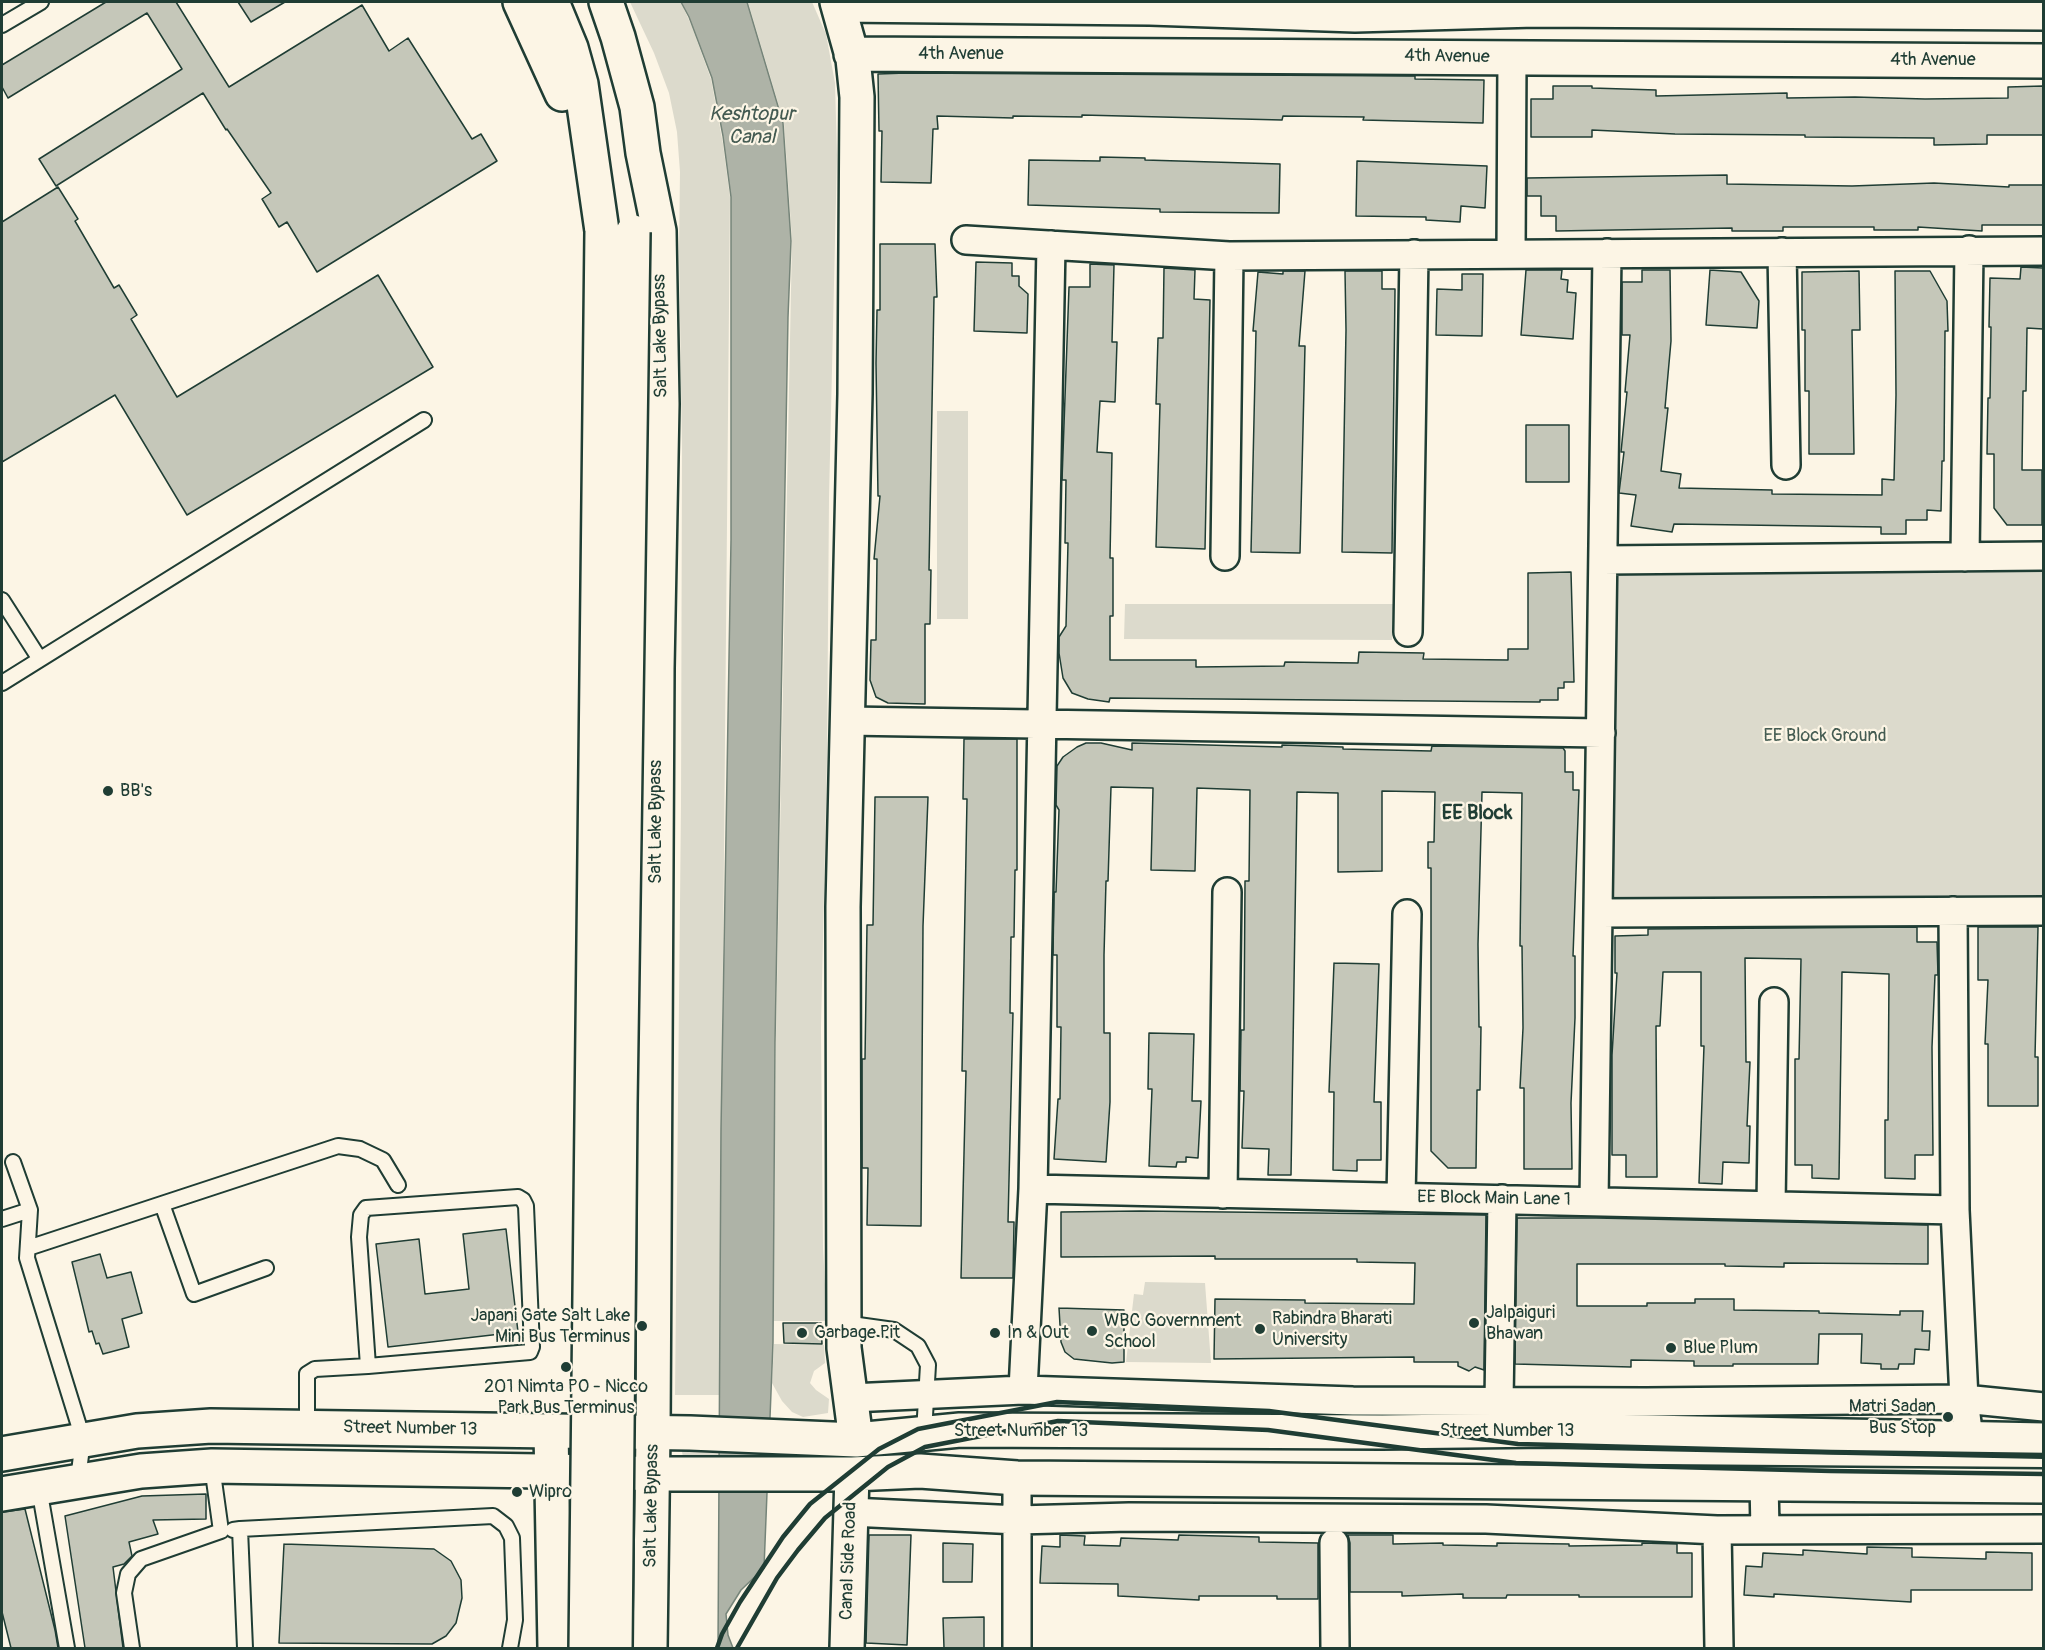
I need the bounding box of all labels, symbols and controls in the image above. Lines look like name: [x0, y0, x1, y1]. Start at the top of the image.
street label: 4th Avenue: [918, 43, 1004, 65]
street label: 4th Avenue: [1404, 45, 1490, 69]
street label: 4th Avenue: [1890, 49, 1976, 71]
water label: Keshtopur Canal: [709, 103, 795, 150]
street label: Salt Lake Bypass: [649, 274, 673, 398]
park label: EE Block Ground: [1763, 725, 1887, 747]
street label: Salt Lake Bypass: [645, 760, 667, 884]
place label: BB's: [120, 780, 152, 802]
marker: BB's: [101, 784, 115, 798]
district label: EE Block: [1442, 802, 1512, 826]
street label: EE Block Main Lane 1: [1417, 1187, 1571, 1211]
place label: Jalpaiguri Bhawan: [1486, 1302, 1555, 1344]
place label: Japani Gate Salt Lake Mini Bus Terminus: [470, 1305, 630, 1348]
place label: Rabindra Bharati University: [1272, 1308, 1392, 1350]
place label: WBC Government School: [1104, 1310, 1242, 1352]
marker: Jalpaiguri Bhawan: [1467, 1316, 1481, 1330]
marker: Japani Gate Salt Lake Mini Bus Terminus: [635, 1319, 649, 1333]
place label: Garbage Pit: [814, 1322, 900, 1344]
place label: In & Out: [1007, 1322, 1069, 1344]
marker: Rabindra Bharati University: [1253, 1322, 1267, 1336]
marker: WBC Government School: [1085, 1324, 1099, 1338]
marker: Garbage Pit: [795, 1326, 809, 1340]
marker: In & Out: [988, 1326, 1002, 1340]
place label: Blue Plum: [1683, 1337, 1758, 1359]
marker: Blue Plum: [1664, 1341, 1678, 1355]
marker: 201 Nimta PO - Nicco Park Bus Terminus: [559, 1360, 573, 1374]
place label: 201 Nimta PO - Nicco Park Bus Terminus: [484, 1376, 648, 1418]
place label: Matri Sadan Bus Stop: [1849, 1396, 1936, 1438]
marker: Matri Sadan Bus Stop: [1941, 1410, 1955, 1424]
street label: Street Number 13: [343, 1417, 477, 1441]
street label: Street Number 13: [954, 1420, 1088, 1442]
street label: Street Number 13: [1440, 1420, 1574, 1442]
street label: Salt Lake Bypass: [640, 1444, 664, 1568]
place label: Wipro: [529, 1481, 572, 1503]
marker: Wipro: [510, 1485, 524, 1499]
street label: Canal Side Road: [836, 1501, 862, 1621]

